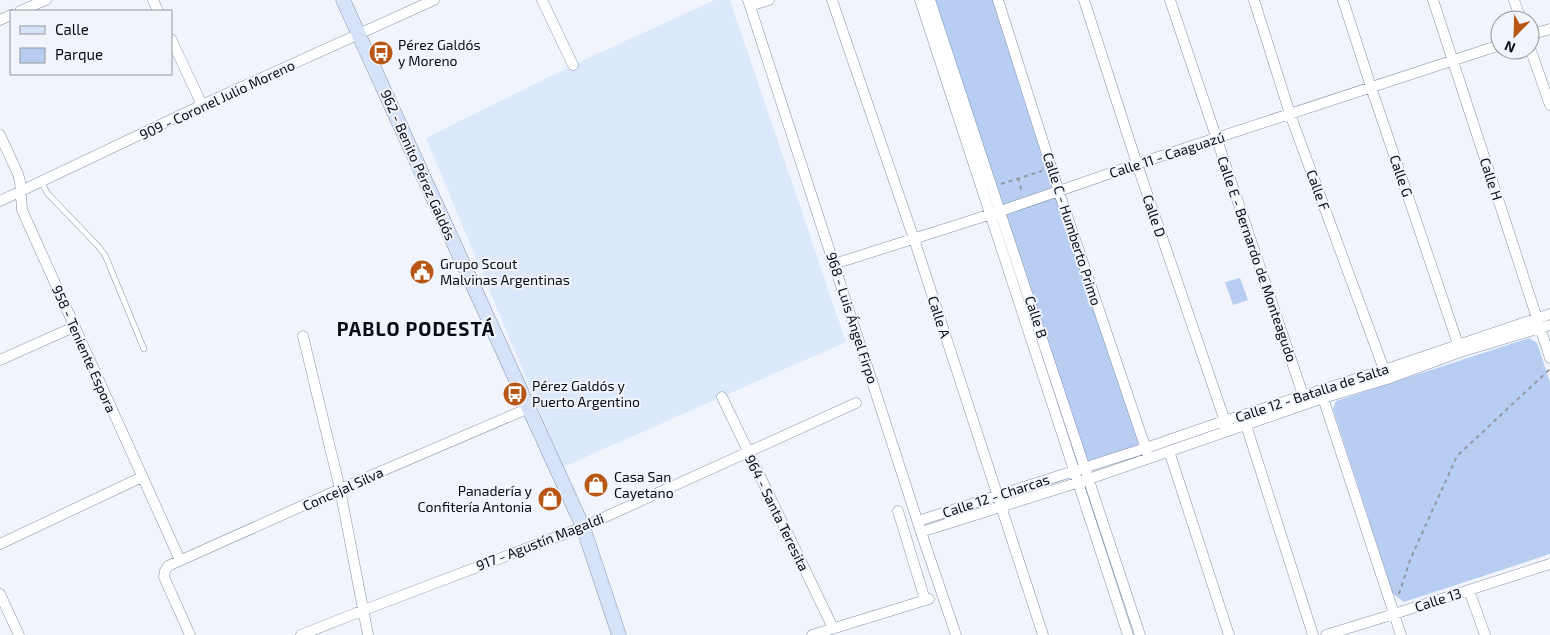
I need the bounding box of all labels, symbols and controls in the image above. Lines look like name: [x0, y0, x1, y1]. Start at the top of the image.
legend: [10, 10, 172, 75]
north arrow: [1490, 10, 1540, 60]
text: Calle: [55, 20, 89, 38]
place label: Pérez Galdós y Moreno: [398, 36, 481, 69]
text: N: [1502, 38, 1518, 57]
bus stop icon: Pérez Galdós y Moreno: [368, 40, 394, 66]
text: Parque: [55, 45, 103, 63]
street label: 909 - Coronel Julio Moreno: [136, 56, 297, 143]
street label: 962 - Benito Pérez Galdós: [377, 87, 459, 243]
street label: Calle 11 - Caaguazú: [1107, 128, 1227, 181]
street label: Calle C - Humberto Primo: [1040, 150, 1105, 308]
street label: Calle G: [1386, 153, 1417, 199]
street label: Calle E - Bernardo de Monteagudo: [1214, 154, 1301, 364]
street label: Calle H: [1477, 155, 1506, 202]
street label: Calle F: [1303, 167, 1334, 213]
street label: Calle D: [1139, 192, 1170, 239]
street label: 968 - Luis Ángel Firpo: [823, 250, 882, 386]
place label: Grupo Scout Malvinas Argentinas: [440, 255, 570, 288]
public building icon: Grupo Scout Malvinas Argentinas: [409, 259, 435, 285]
street label: 958 - Teniente Espora: [49, 282, 120, 415]
street label: Calle A: [925, 294, 954, 340]
street label: Calle B: [1022, 294, 1051, 340]
district label: PABLO PODESTÁ: [337, 317, 495, 340]
street label: Calle 12 - Batalla de Salta: [1233, 360, 1391, 425]
place label: Pérez Galdós y Puerto Argentino: [532, 377, 640, 410]
bus stop icon: Pérez Galdós y Puerto Argentino: [502, 381, 528, 407]
street label: 964 - Santa Teresita: [742, 452, 813, 574]
street label: Concejal Silva: [300, 463, 386, 514]
place label: Casa San Cayetano: [614, 468, 674, 501]
street label: Calle 12 - Charcas: [940, 470, 1051, 521]
shop icon: Casa San Cayetano: [583, 472, 609, 498]
place label: Panadería y Confitería Antonia: [418, 482, 533, 515]
shop icon: Panadería y Confitería Antonia: [537, 486, 563, 512]
street label: 917 - Agustín Magaldi: [473, 509, 606, 574]
street label: Calle 13: [1412, 584, 1463, 615]

